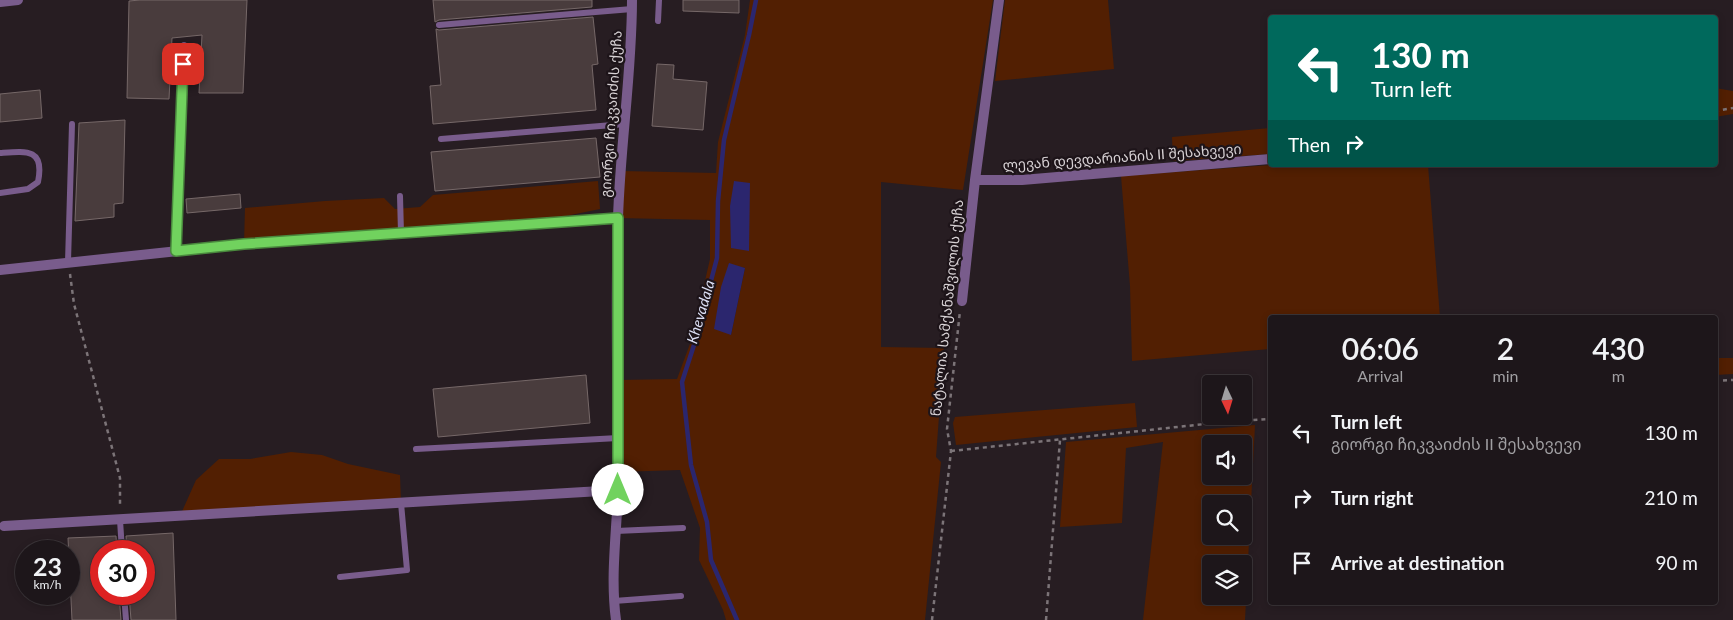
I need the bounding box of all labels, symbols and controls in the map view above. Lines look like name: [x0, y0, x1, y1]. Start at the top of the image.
street label: გიორგი ჩიკვაიძის ქუჩა: [596, 30, 626, 198]
text: 130 m: [1371, 33, 1470, 75]
icon: left: [1288, 35, 1353, 100]
pin: [162, 43, 204, 85]
icon: arrive: [169, 50, 197, 78]
text: Turn left: [1371, 75, 1452, 102]
icon: right: [1340, 130, 1368, 158]
text: Then: [1288, 133, 1330, 156]
street label: ლევან დევდარიანის II შესახვევი: [1002, 140, 1242, 174]
street label: ნატალია სამქანაშვილის ქუჩა: [927, 199, 967, 417]
water label: Khevadala: [682, 277, 718, 346]
text: 06:06: [1342, 330, 1419, 366]
text: 2: [1497, 330, 1514, 366]
text: 430: [1592, 330, 1644, 366]
text: Arrival: [1357, 366, 1403, 385]
text: min: [1493, 366, 1518, 385]
text: m: [1612, 366, 1625, 385]
north arrow: [1202, 375, 1252, 425]
map controls: [1202, 375, 1252, 605]
text: Turn left: [1331, 410, 1402, 433]
icon: left: [1288, 419, 1316, 447]
text: 130 m: [1644, 421, 1698, 444]
text: გიორგი ჩიკვაიძის II შესახვევი: [1331, 434, 1581, 453]
button: sound: [1202, 435, 1252, 485]
position arrow: [591, 463, 643, 515]
icon: right: [1288, 484, 1316, 512]
text: Turn right: [1331, 486, 1413, 509]
text: 210 m: [1644, 486, 1698, 509]
button: search: [1202, 495, 1252, 545]
speed limit sign: 30: [90, 540, 155, 605]
icon: arrive: [1288, 549, 1316, 577]
text: 23: [33, 551, 62, 581]
text: Arrive at destination: [1331, 551, 1504, 574]
text: 90 m: [1655, 551, 1698, 574]
button: layers: [1202, 555, 1252, 605]
text: km/h: [33, 577, 62, 592]

